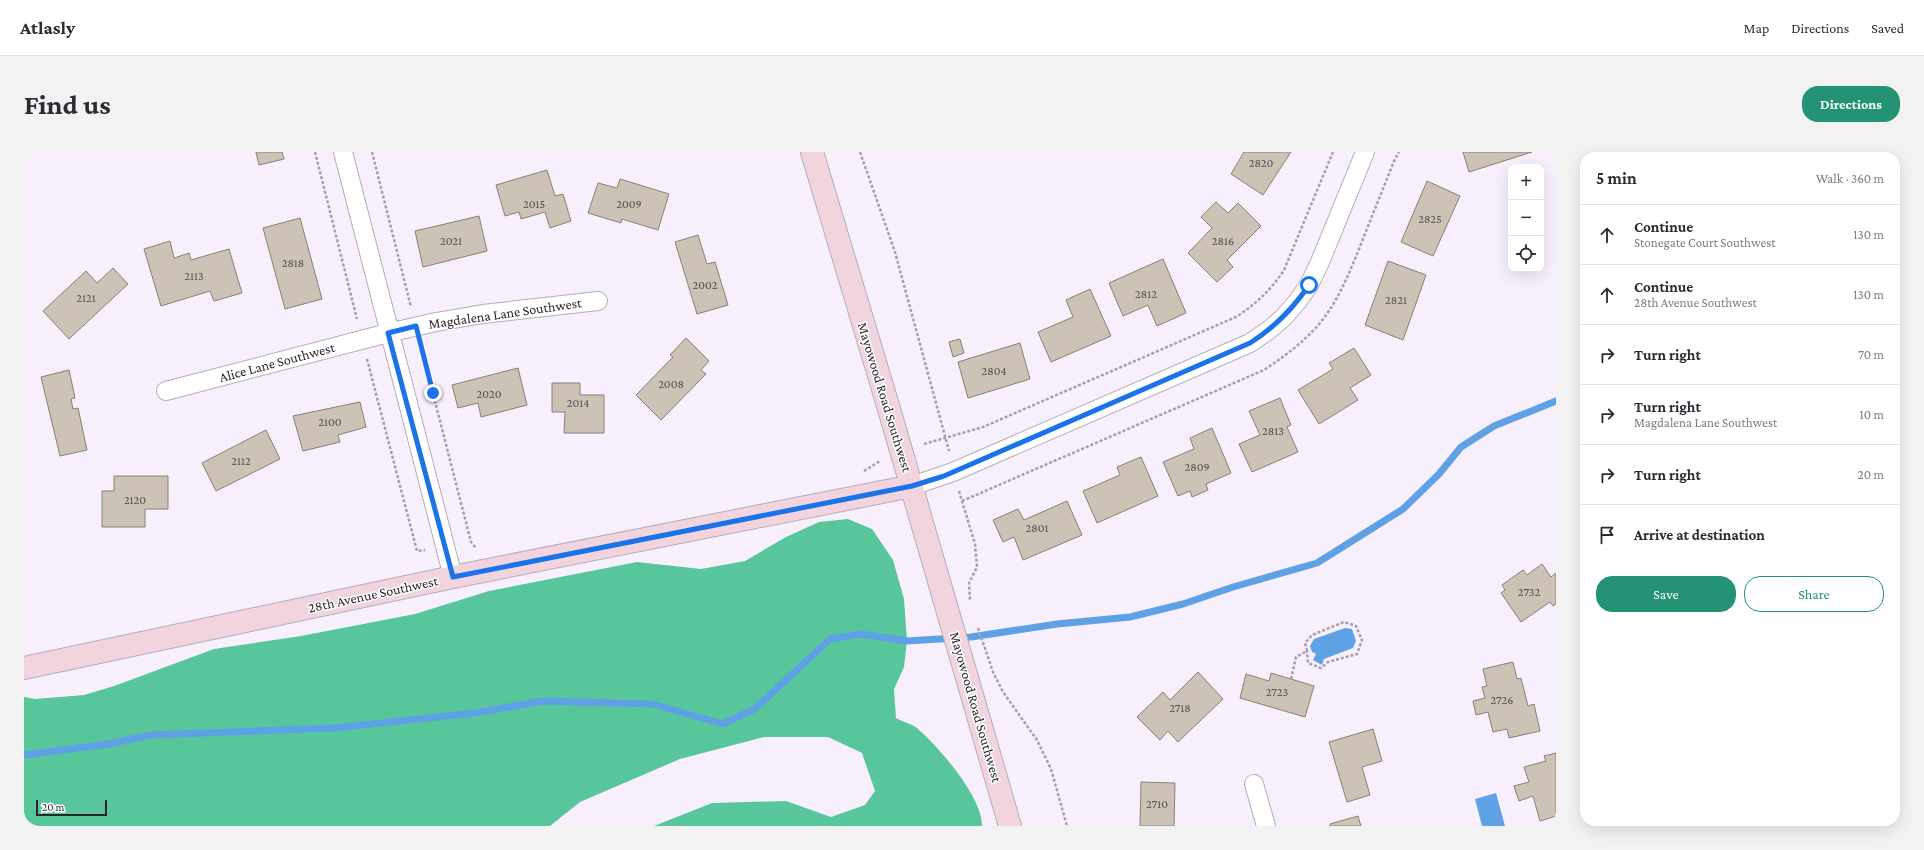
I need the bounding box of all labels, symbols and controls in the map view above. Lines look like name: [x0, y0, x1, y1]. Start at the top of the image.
text: Atlasly: [20, 17, 75, 38]
text: Map: [1744, 20, 1769, 36]
text: Directions: [1791, 20, 1849, 36]
text: Saved: [1871, 20, 1904, 36]
button: Directions: [1802, 86, 1900, 122]
text: Find us: [24, 89, 111, 120]
house number: 2820: [1249, 156, 1274, 170]
map controls: [1508, 164, 1544, 272]
button: +: [1508, 164, 1544, 200]
text: 5 min: [1596, 169, 1637, 188]
text: Walk · 360 m: [1816, 171, 1884, 186]
house number: 2015: [523, 197, 545, 211]
house number: 2009: [616, 197, 642, 211]
button: −: [1508, 200, 1544, 236]
house number: 2825: [1418, 212, 1442, 226]
text: Continue: [1634, 219, 1693, 235]
icon: ahead: [1596, 224, 1618, 246]
text: 130 m: [1853, 227, 1884, 242]
house number: 2021: [440, 234, 462, 248]
house number: 2816: [1212, 234, 1234, 248]
text: Stonegate Court Southwest: [1634, 235, 1776, 250]
button: locate: [1508, 236, 1544, 272]
house number: 2818: [282, 256, 304, 270]
house number: 2113: [184, 269, 204, 283]
route start: [1300, 276, 1318, 294]
house number: 2002: [693, 278, 718, 292]
text: Continue: [1634, 279, 1693, 295]
icon: ahead: [1596, 284, 1618, 306]
house number: 2812: [1135, 287, 1157, 301]
text: 130 m: [1853, 287, 1884, 302]
house number: 2121: [76, 291, 96, 305]
house number: 2821: [1385, 293, 1407, 307]
street label: Magdalena Lane Southwest: [427, 294, 583, 332]
text: 28th Avenue Southwest: [1634, 295, 1757, 310]
street label: Mayowood Road Southwest: [855, 320, 916, 474]
street label: Alice Lane Southwest: [217, 339, 337, 385]
icon: right: [1596, 344, 1618, 366]
text: Turn right: [1634, 347, 1701, 363]
text: 70 m: [1858, 347, 1884, 362]
house number: 2804: [981, 364, 1007, 378]
house number: 2008: [658, 377, 684, 391]
route end: [424, 384, 442, 402]
house number: 2020: [477, 387, 502, 401]
house number: 2014: [567, 396, 589, 410]
text: Turn right: [1634, 399, 1701, 415]
icon: right: [1596, 404, 1618, 426]
text: 10 m: [1859, 407, 1884, 422]
house number: 2100: [318, 415, 342, 429]
text: Magdalena Lane Southwest: [1634, 415, 1777, 430]
house number: 2813: [1262, 424, 1284, 438]
house number: 2112: [231, 454, 251, 468]
house number: 2809: [1184, 460, 1210, 474]
icon: right: [1596, 464, 1618, 486]
text: Turn right: [1634, 467, 1701, 483]
text: 20 m: [1858, 467, 1884, 482]
house number: 2120: [124, 493, 146, 507]
house number: 2801: [1026, 521, 1048, 535]
icon: arrive: [1596, 524, 1618, 546]
text: Arrive at destination: [1634, 527, 1765, 543]
street label: 28th Avenue Southwest: [307, 572, 440, 616]
button: Save: [1596, 576, 1736, 612]
button: Share: [1744, 576, 1884, 612]
house number: 2732: [1518, 585, 1540, 599]
street label: Mayowood Road Southwest: [947, 630, 1005, 784]
house number: 2723: [1266, 685, 1289, 699]
house number: 2726: [1491, 693, 1513, 707]
house number: 2718: [1169, 701, 1191, 715]
house number: 2710: [1146, 797, 1168, 811]
scale bar: [36, 798, 107, 817]
text: 20 m: [42, 801, 64, 813]

